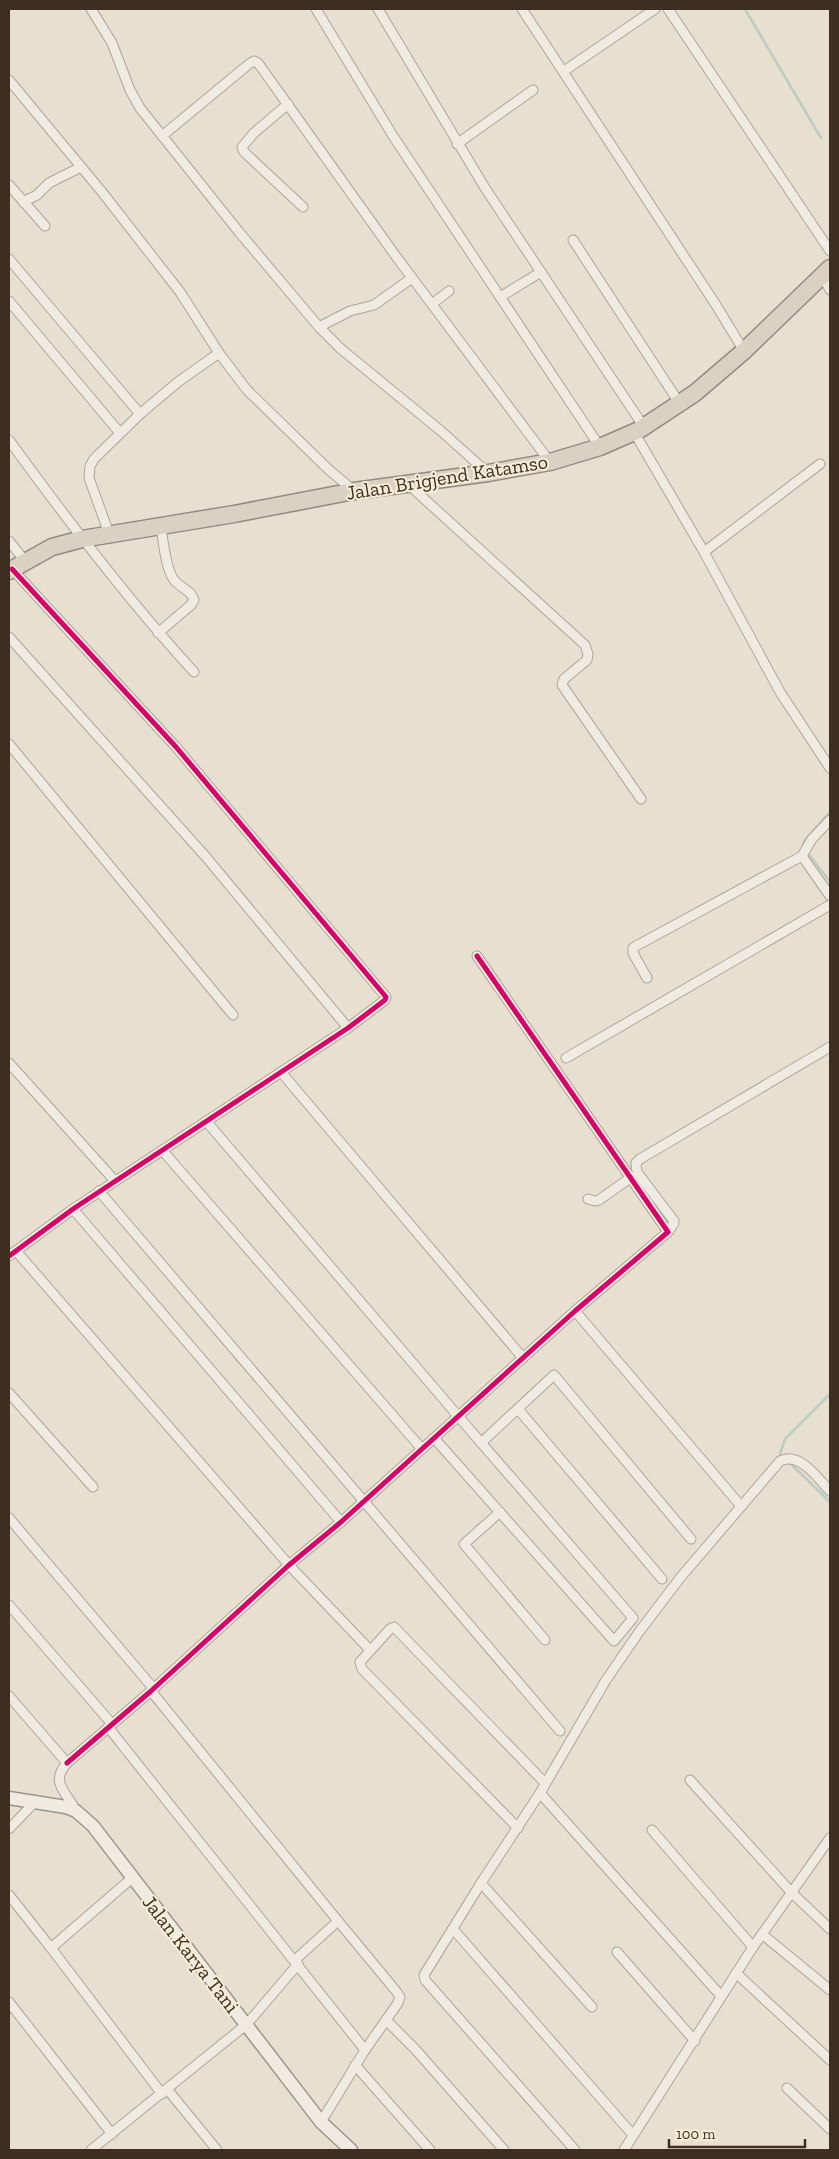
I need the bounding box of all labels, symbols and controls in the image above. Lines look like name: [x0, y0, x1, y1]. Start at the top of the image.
street label: Jalan Brigjend Katamso: [345, 449, 549, 505]
street label: Jalan Karya Tani: [138, 1890, 245, 2018]
scale bar: [669, 2116, 805, 2148]
text: 100 m: [676, 2125, 715, 2143]

